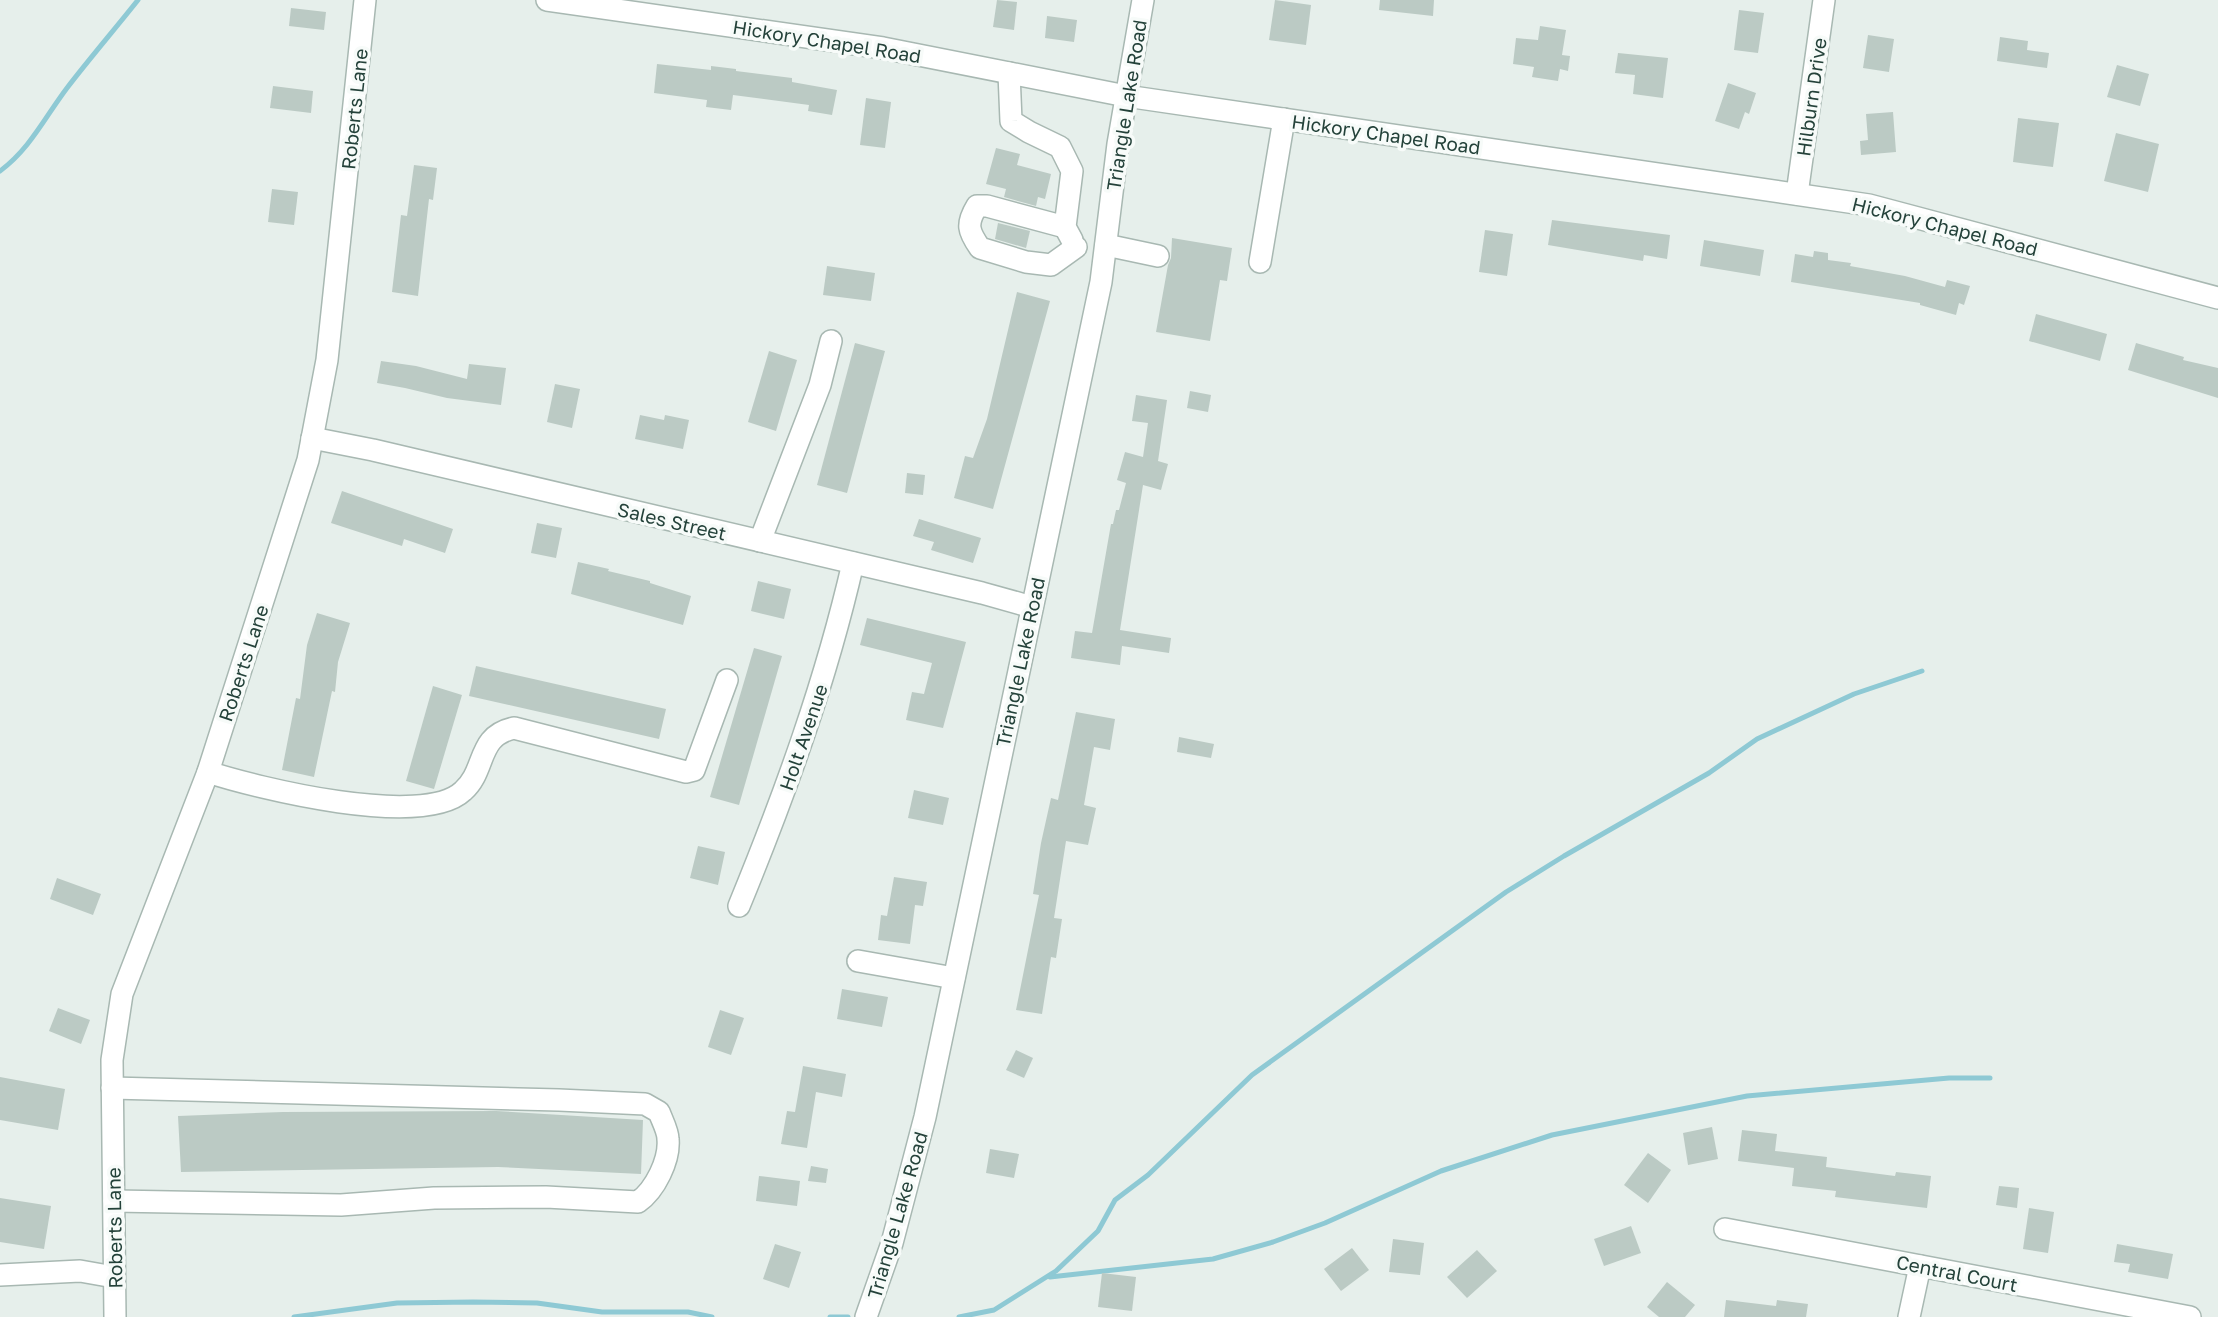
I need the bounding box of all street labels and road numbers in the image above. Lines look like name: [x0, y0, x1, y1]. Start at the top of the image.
street label: Hickory Chapel Road: [731, 15, 923, 67]
street label: Triangle Lake Road: [1101, 18, 1151, 192]
street label: Hilburn Drive: [1791, 36, 1831, 158]
street label: Roberts Lane: [336, 47, 372, 171]
street label: Hickory Chapel Road: [1290, 109, 1482, 159]
street label: Hickory Chapel Road: [1850, 192, 2040, 260]
street label: Sales Street: [615, 497, 729, 545]
street label: Triangle Lake Road: [991, 575, 1049, 749]
street label: Roberts Lane: [213, 602, 273, 724]
street label: Holt Avenue: [774, 681, 832, 793]
street label: Triangle Lake Road: [862, 1129, 932, 1301]
street label: Roberts Lane: [101, 1167, 127, 1289]
street label: Central Court: [1894, 1250, 2020, 1296]

